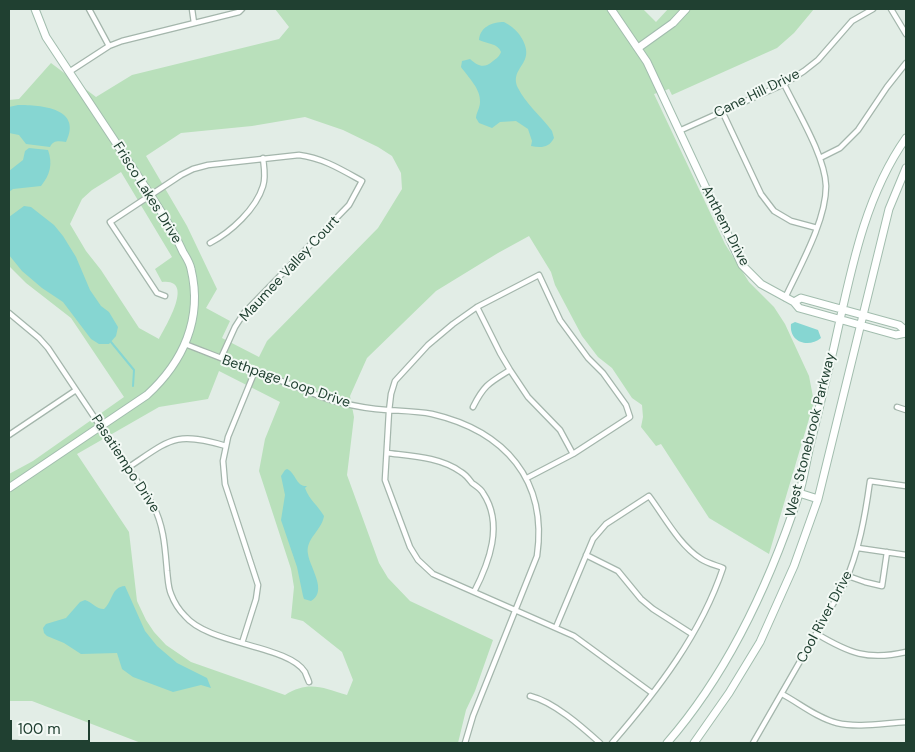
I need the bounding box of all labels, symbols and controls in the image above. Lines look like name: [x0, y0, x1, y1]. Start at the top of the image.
street label: Cane Hill Drive: [711, 66, 803, 122]
street label: Frisco Lakes Drive: [109, 139, 185, 247]
street label: Anthem Drive: [698, 183, 752, 269]
street label: Maumee Valley Court: [237, 213, 343, 325]
street label: West Stonebrook Parkway: [782, 351, 840, 519]
street label: Bethpage Loop Drive: [220, 352, 352, 412]
street label: Pasatiempo Drive: [87, 412, 163, 516]
street label: Cool River Drive: [794, 568, 856, 666]
scale bar: [12, 710, 92, 742]
text: 100 m: [18, 719, 61, 739]

